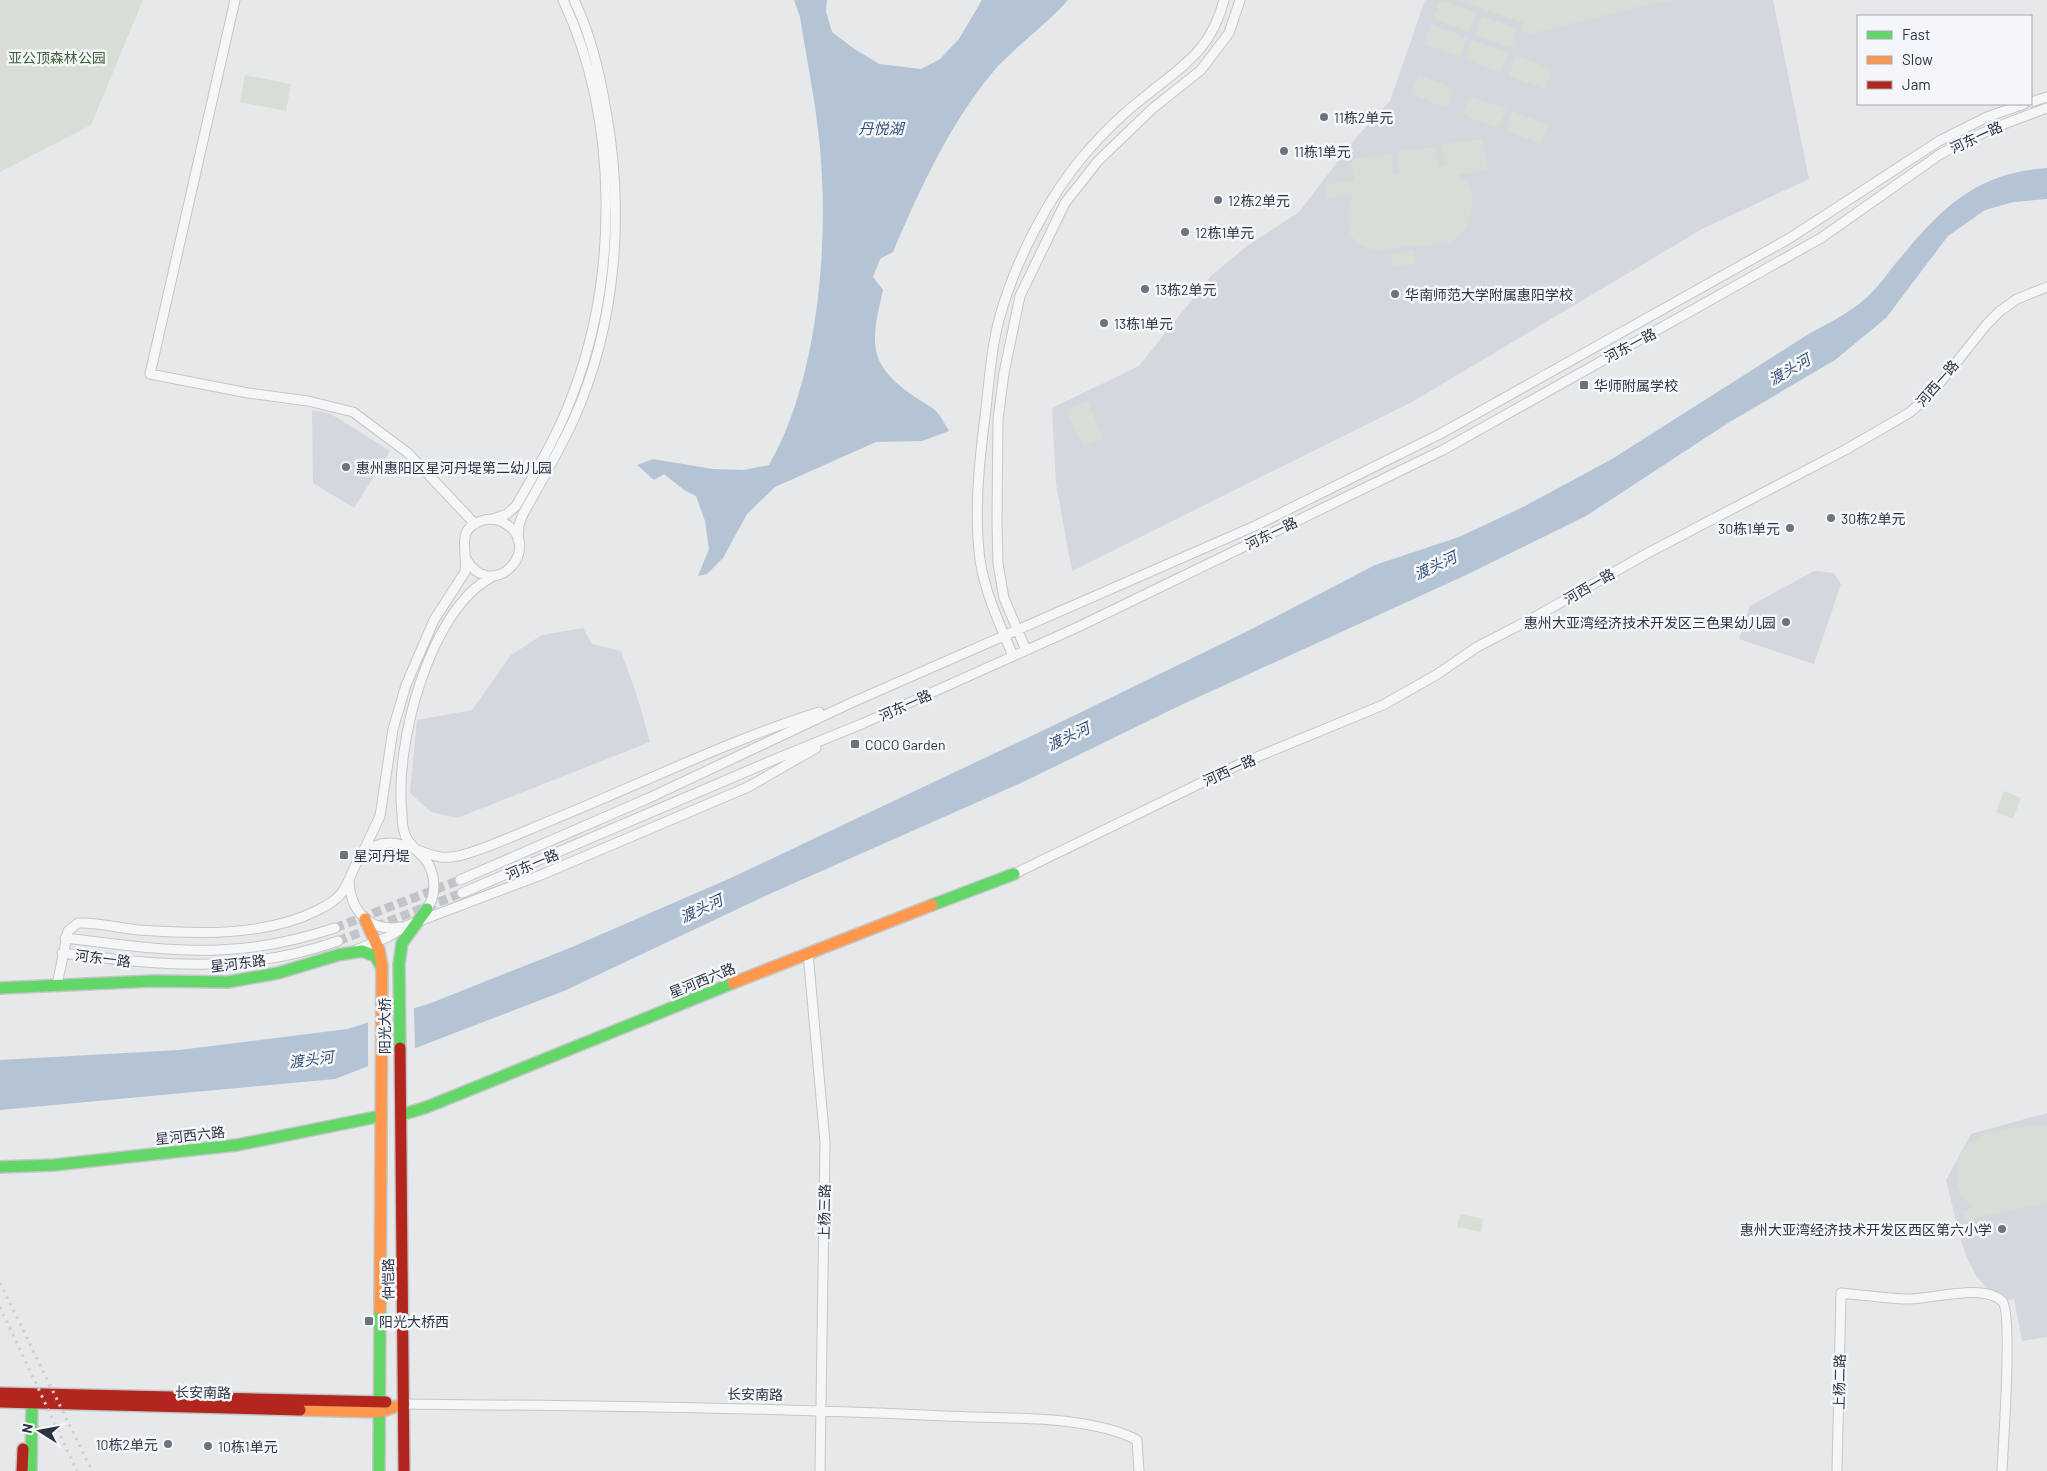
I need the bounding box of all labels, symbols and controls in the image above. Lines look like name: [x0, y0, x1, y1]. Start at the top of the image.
legend: [1857, 15, 2032, 105]
text: Fast: [1902, 25, 1930, 43]
park label: 亚公顶森林公园: [8, 49, 106, 66]
text: Slow: [1902, 50, 1933, 68]
text: Jam: [1902, 75, 1931, 93]
place label: 11栋2单元: [1334, 109, 1393, 126]
marker: 11栋2单元: [1318, 111, 1330, 123]
street label: 河东一路: [1947, 117, 2005, 157]
water label: 丹悦湖: [858, 119, 905, 137]
place label: 11栋1单元: [1294, 143, 1351, 160]
marker: 11栋1单元: [1278, 145, 1290, 157]
place label: 12栋2单元: [1228, 192, 1290, 209]
marker: 12栋2单元: [1212, 194, 1224, 206]
place label: 12栋1单元: [1195, 224, 1254, 241]
marker: 12栋1单元: [1179, 226, 1191, 238]
place label: 13栋2单元: [1155, 281, 1217, 298]
marker: 13栋2单元: [1139, 283, 1151, 295]
place label: 华南师范大学附属惠阳学校: [1405, 286, 1573, 303]
marker: 华南师范大学附属惠阳学校: [1389, 288, 1401, 300]
place label: 13栋1单元: [1114, 315, 1173, 332]
marker: 13栋1单元: [1098, 317, 1110, 329]
street label: 河东一路: [1601, 324, 1659, 366]
water label: 渡头河: [1765, 348, 1816, 388]
street label: 河西一路: [1912, 356, 1962, 410]
place label: 华师附属学校: [1594, 377, 1678, 394]
marker: 华师附属学校: [1578, 379, 1590, 391]
place label: 惠州惠阳区星河丹堤第二幼儿园: [356, 459, 552, 476]
marker: 惠州惠阳区星河丹堤第二幼儿园: [340, 461, 352, 473]
place label: 30栋2单元: [1841, 510, 1906, 527]
marker: 30栋2单元: [1825, 512, 1837, 524]
street label: 河东一路: [1242, 513, 1300, 553]
place label: 30栋1单元: [1718, 520, 1780, 537]
marker: 30栋1单元: [1784, 522, 1796, 534]
water label: 渡头河: [1411, 546, 1462, 583]
street label: 河西一路: [1561, 565, 1617, 607]
place label: 惠州大亚湾经济技术开发区三色果幼儿园: [1524, 614, 1776, 631]
marker: 惠州大亚湾经济技术开发区三色果幼儿园: [1780, 616, 1792, 628]
street label: 河东一路: [876, 686, 934, 724]
water label: 渡头河: [1044, 717, 1095, 754]
place label: COCO Garden: [865, 736, 946, 753]
marker: COCO Garden: [849, 738, 861, 750]
street label: 河西一路: [1200, 751, 1258, 789]
street label: 河东一路: [503, 845, 561, 883]
place label: 星河丹堤: [354, 847, 410, 864]
marker: 星河丹堤: [338, 849, 350, 861]
water label: 渡头河: [677, 889, 728, 926]
street label: 河东一路: [74, 946, 132, 970]
street label: 星河东路: [209, 951, 267, 975]
street label: 星河西六路: [666, 959, 738, 1001]
street label: 阳光大桥: [376, 998, 393, 1054]
water label: 渡头河: [287, 1047, 337, 1071]
street label: 星河西六路: [154, 1123, 226, 1147]
street label: 上杨三路: [815, 1184, 833, 1240]
place label: 惠州大亚湾经济技术开发区西区第六小学: [1740, 1221, 1992, 1238]
marker: 惠州大亚湾经济技术开发区西区第六小学: [1996, 1223, 2008, 1235]
street label: 仲恺路: [379, 1258, 397, 1300]
place label: 阳光大桥西: [379, 1313, 449, 1330]
marker: 阳光大桥西: [363, 1315, 375, 1327]
street label: 上杨二路: [1830, 1354, 1848, 1410]
street label: 长安南路: [175, 1383, 231, 1401]
street label: 长安南路: [727, 1385, 783, 1403]
north arrow: [15, 1406, 65, 1456]
text: N: [18, 1422, 36, 1435]
place label: 10栋2单元: [96, 1436, 158, 1453]
marker: 10栋2单元: [162, 1438, 174, 1450]
place label: 10栋1单元: [218, 1438, 278, 1455]
marker: 10栋1单元: [202, 1440, 214, 1452]

